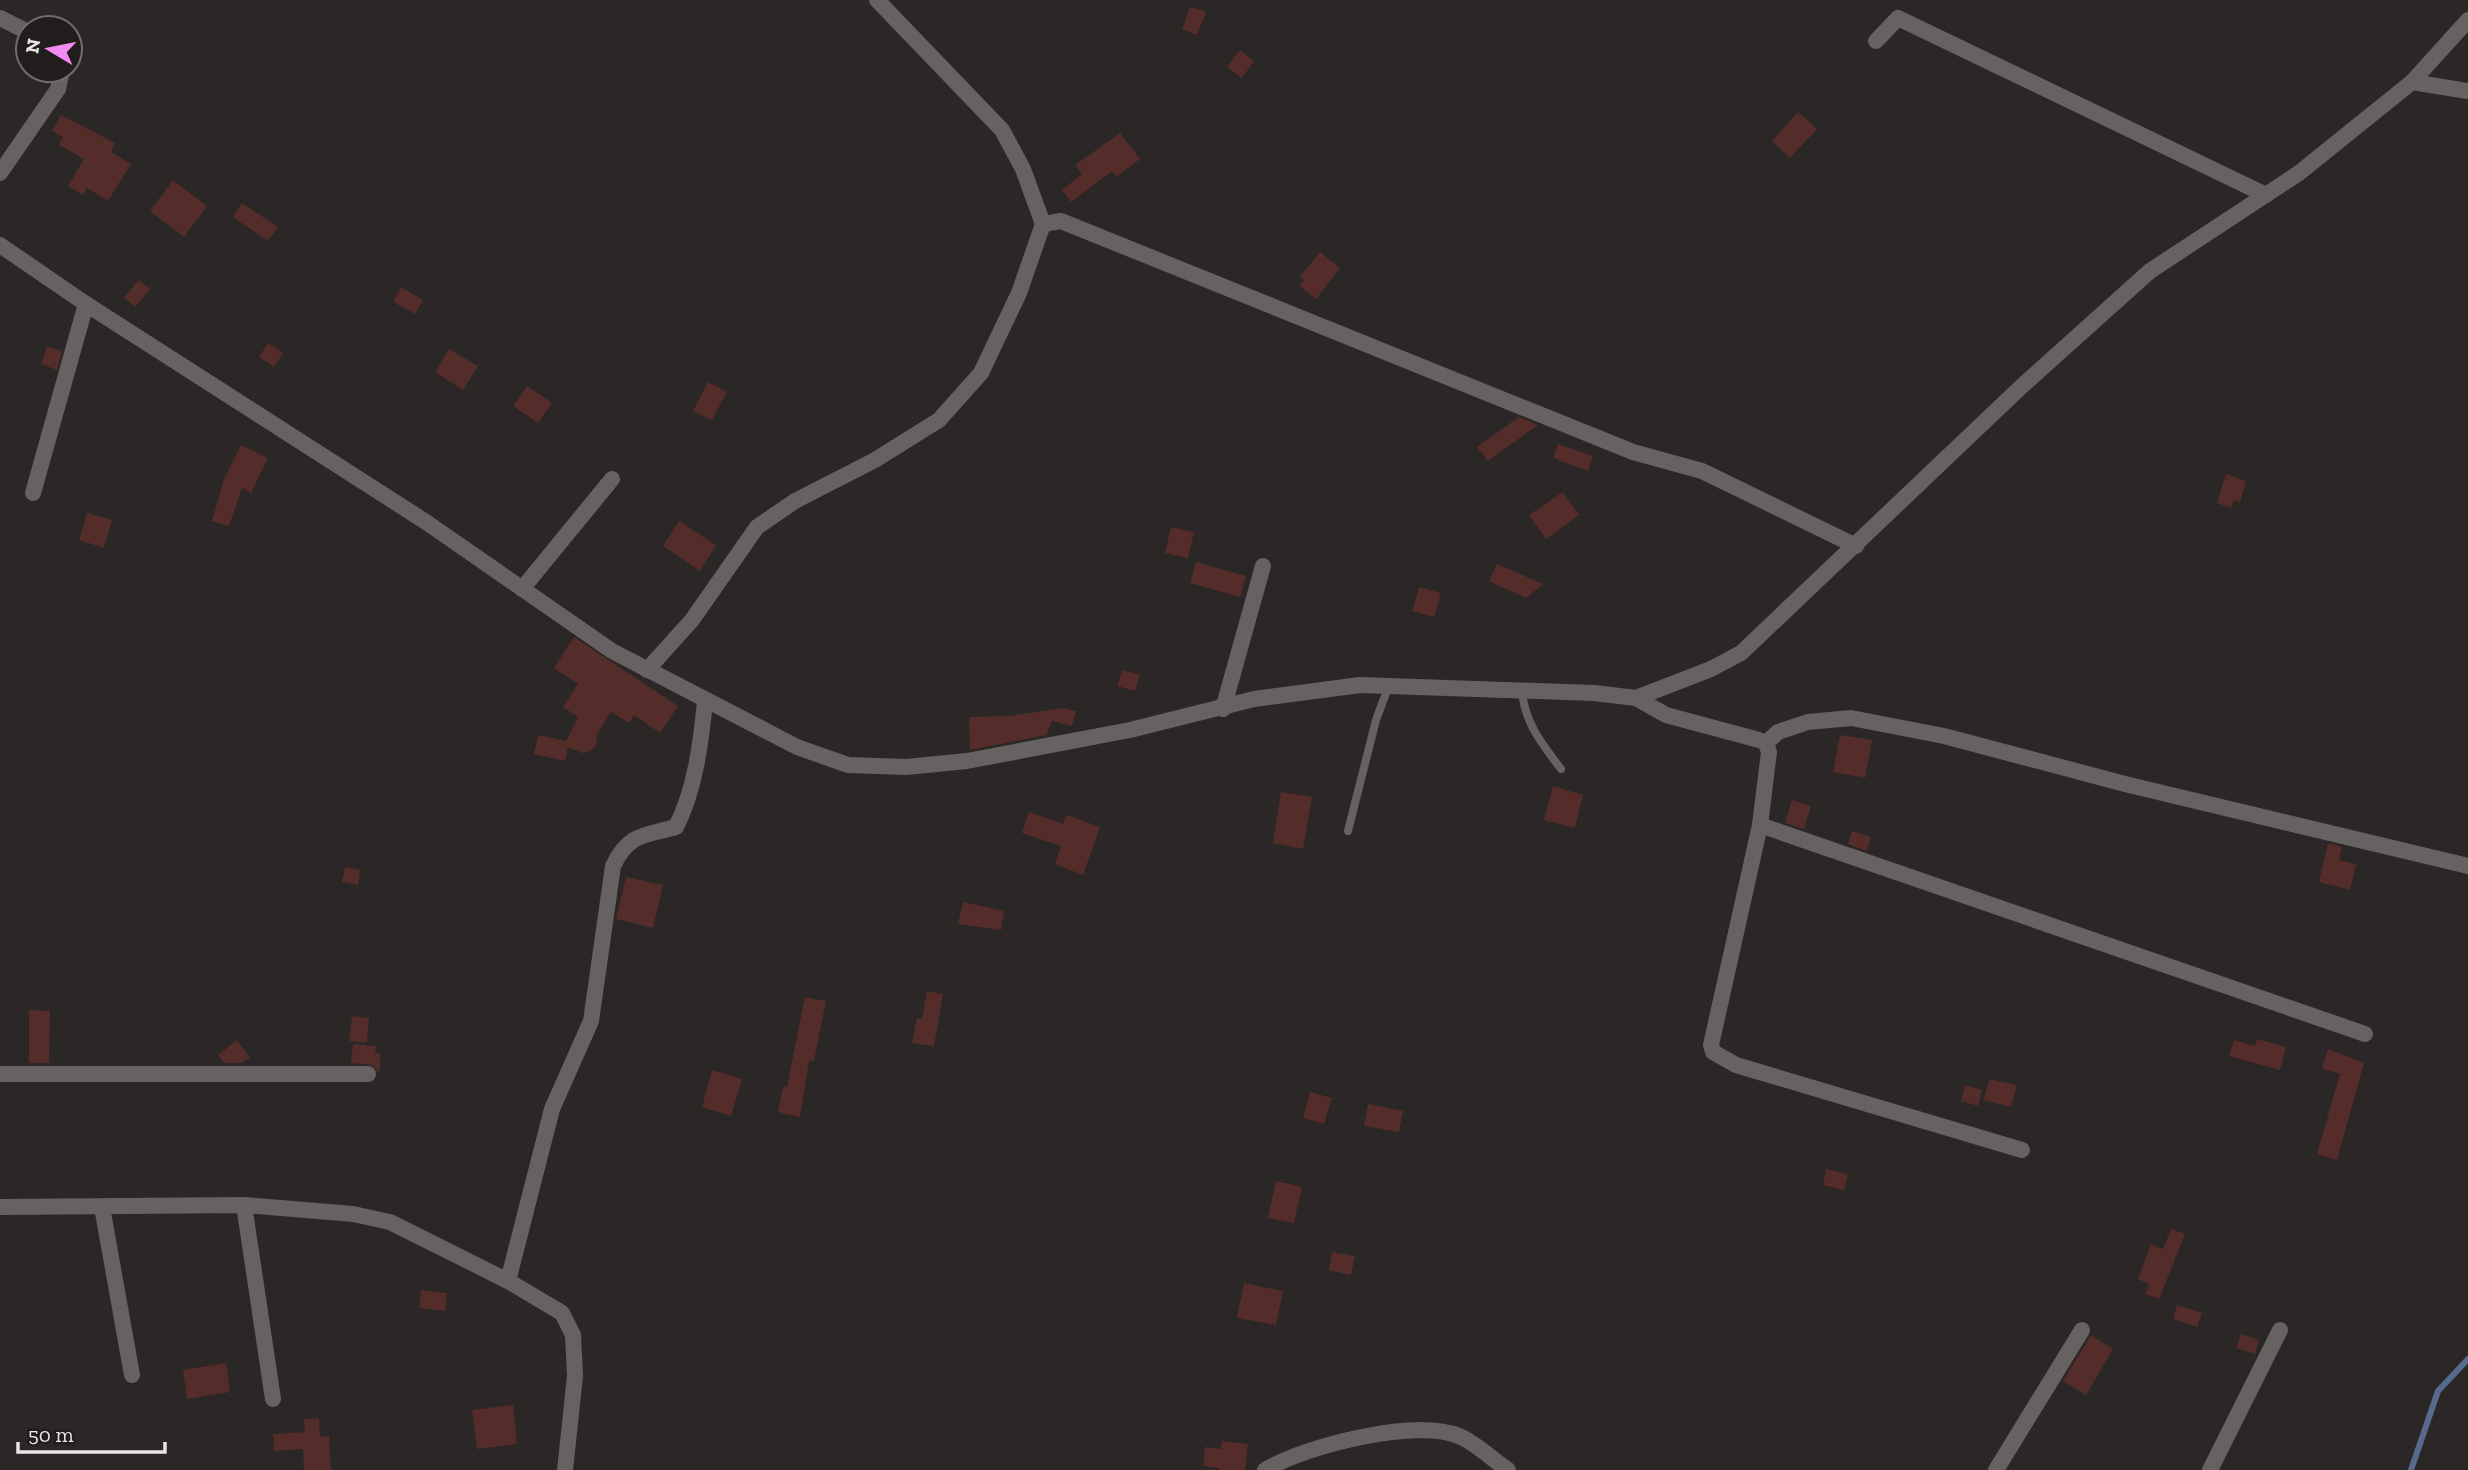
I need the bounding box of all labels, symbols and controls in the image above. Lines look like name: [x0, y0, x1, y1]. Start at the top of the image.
north arrow: [14, 14, 84, 84]
text: N: [20, 37, 45, 55]
scale bar: [18, 1410, 164, 1454]
text: 50 m: [28, 1422, 74, 1447]

